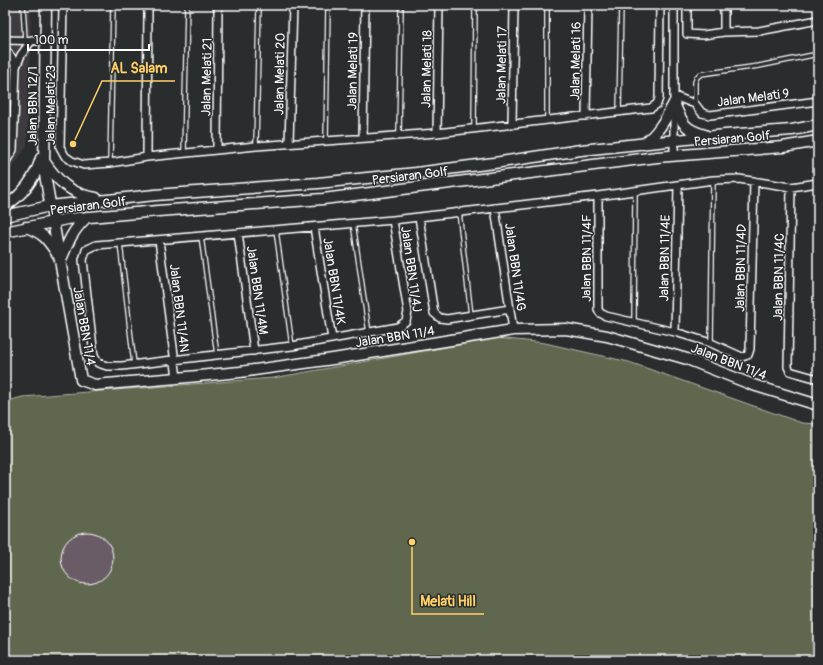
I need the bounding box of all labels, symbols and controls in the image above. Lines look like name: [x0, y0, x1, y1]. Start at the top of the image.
street label: Jalan Melati 16: [567, 22, 585, 101]
scale bar: [28, 26, 149, 52]
street label: Jalan Melati 17: [493, 26, 511, 104]
street label: Jalan Melati 18: [418, 30, 436, 108]
street label: Jalan Melati 19: [344, 32, 362, 110]
text: 100 m: [34, 33, 69, 48]
street label: Jalan Melati 20: [271, 33, 289, 115]
street label: Jalan Melati 21: [198, 38, 216, 116]
callout: AL Salam: [102, 55, 175, 81]
text: AL Salam: [111, 60, 168, 77]
street label: Jalan Melati 23: [43, 65, 59, 145]
street label: Jalan BBN 12/1: [25, 66, 41, 146]
street label: Jalan Melati 9: [716, 86, 791, 110]
street label: Persiaran Golf: [693, 128, 772, 150]
street label: Persiaran Golf: [371, 163, 450, 189]
street label: Persiaran Golf: [49, 193, 128, 219]
street label: Jalan BBN 11/4F: [579, 214, 595, 302]
street label: Jalan BBN 11/4E: [656, 214, 674, 301]
street label: Jalan BBN 11/4G: [501, 222, 529, 312]
street label: Jalan BBN 11/4D: [732, 224, 750, 312]
street label: Jalan BBN 11/4J: [397, 225, 425, 313]
street label: Jalan BBN 11/4C: [770, 233, 788, 321]
street label: Jalan BBN 11/4K: [319, 237, 349, 326]
street label: Jalan BBN 11/4M: [243, 245, 271, 335]
street label: Jalan BBN 11/4N: [166, 263, 192, 353]
street label: Jalan BBN 11/4: [69, 285, 99, 367]
street label: Jalan BBN 11/4: [354, 323, 436, 351]
street label: Jalan BBN 11/4: [688, 340, 769, 384]
callout: Melati Hill: [412, 588, 484, 614]
text: Melati Hill: [420, 593, 476, 610]

